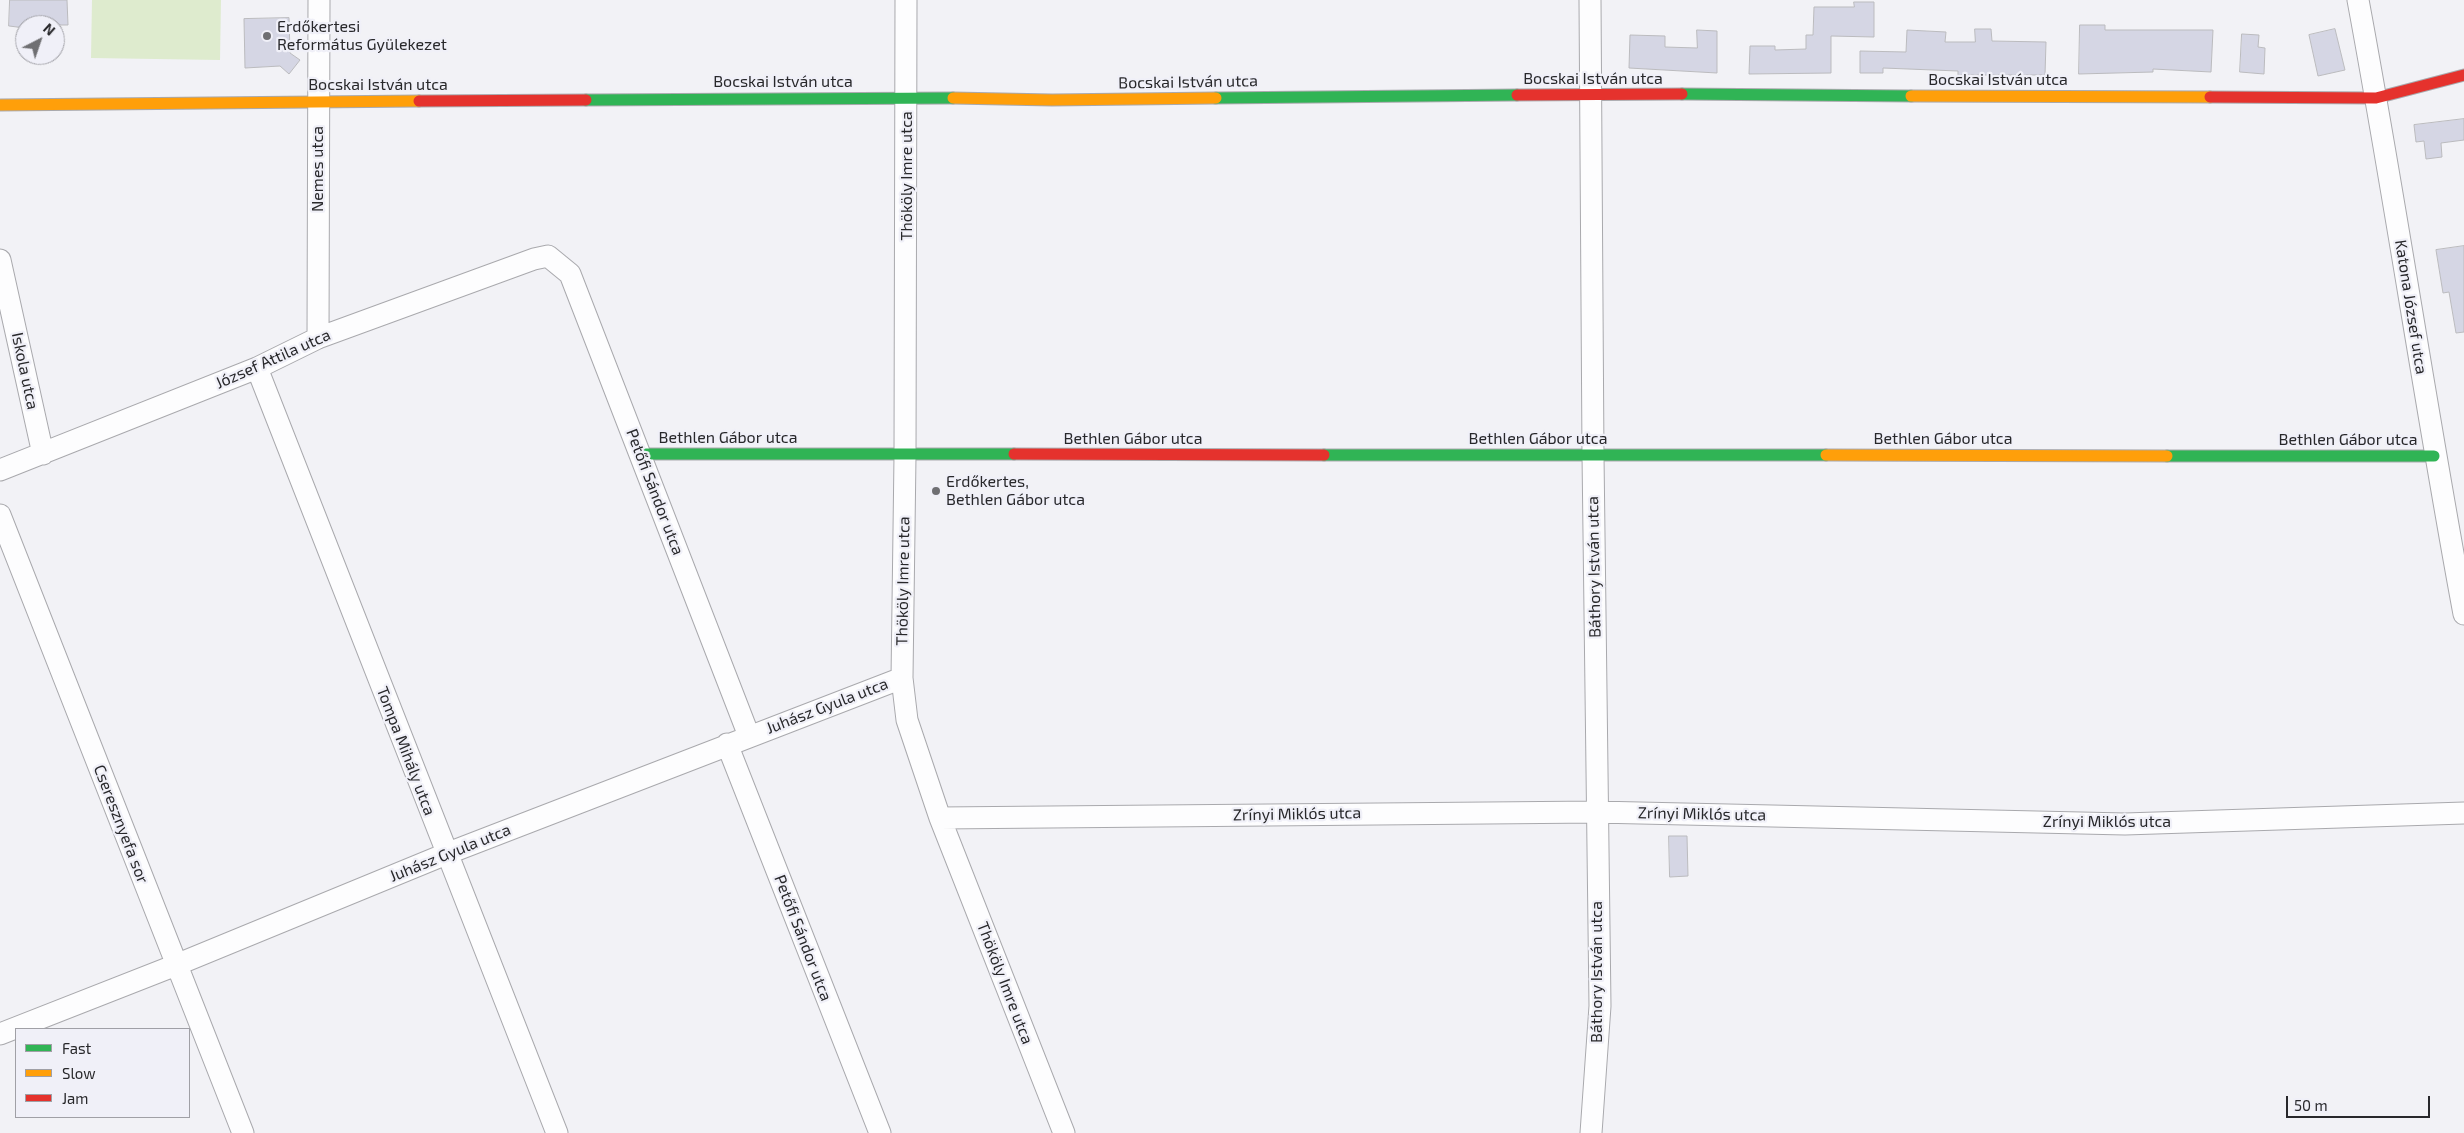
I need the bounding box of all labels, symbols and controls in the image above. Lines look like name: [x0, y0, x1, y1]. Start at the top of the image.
north arrow: [15, 15, 65, 65]
place label: Erdőkertesi Református Gyülekezet: [277, 17, 447, 55]
text: N: [40, 19, 59, 39]
marker: Erdőkertesi Református Gyülekezet: [261, 30, 273, 42]
street label: Bocskai István utca: [1523, 69, 1663, 89]
street label: Bocskai István utca: [1928, 70, 2068, 90]
street label: Bocskai István utca: [1118, 71, 1258, 93]
street label: Bocskai István utca: [713, 72, 853, 92]
street label: Bocskai István utca: [308, 75, 448, 95]
street label: Thököly Imre utca: [897, 111, 917, 241]
street label: Nemes utca: [308, 126, 328, 212]
street label: Katona József utca: [2391, 238, 2431, 376]
street label: József Attila utca: [212, 325, 334, 393]
street label: Iskola utca: [7, 331, 43, 411]
street label: Petőfi Sándor utca: [622, 426, 688, 558]
street label: Bethlen Gábor utca: [659, 428, 797, 448]
street label: Bethlen Gábor utca: [1064, 429, 1202, 449]
street label: Bethlen Gábor utca: [1469, 429, 1607, 449]
street label: Bethlen Gábor utca: [1874, 429, 2012, 449]
street label: Bethlen Gábor utca: [2279, 430, 2417, 450]
place label: Erdőkertes, Bethlen Gábor utca: [946, 472, 1085, 510]
marker: Erdőkertes, Bethlen Gábor utca: [930, 485, 942, 497]
street label: Báthory István utca: [1583, 496, 1605, 638]
street label: Thököly Imre utca: [892, 516, 914, 646]
street label: Juhász Gyula utca: [763, 674, 891, 738]
street label: Tompa Mihály utca: [373, 684, 439, 818]
street label: Cseresznyefa sor: [90, 762, 152, 886]
street label: Zrínyi Miklós utca: [1233, 803, 1361, 825]
street label: Zrínyi Miklós utca: [1638, 803, 1766, 825]
street label: Zrínyi Miklós utca: [2043, 812, 2171, 832]
street label: Juhász Gyula utca: [387, 820, 513, 886]
street label: Petőfi Sándor utca: [770, 872, 836, 1004]
street label: Báthory István utca: [1587, 901, 1607, 1043]
street label: Thököly Imre utca: [973, 919, 1037, 1047]
legend: [15, 1028, 190, 1118]
text: Fast: [62, 1039, 91, 1057]
text: Slow: [62, 1064, 96, 1082]
scale bar: [2289, 1086, 2433, 1118]
text: Jam: [62, 1089, 88, 1107]
text: 50 m: [2294, 1096, 2328, 1114]

